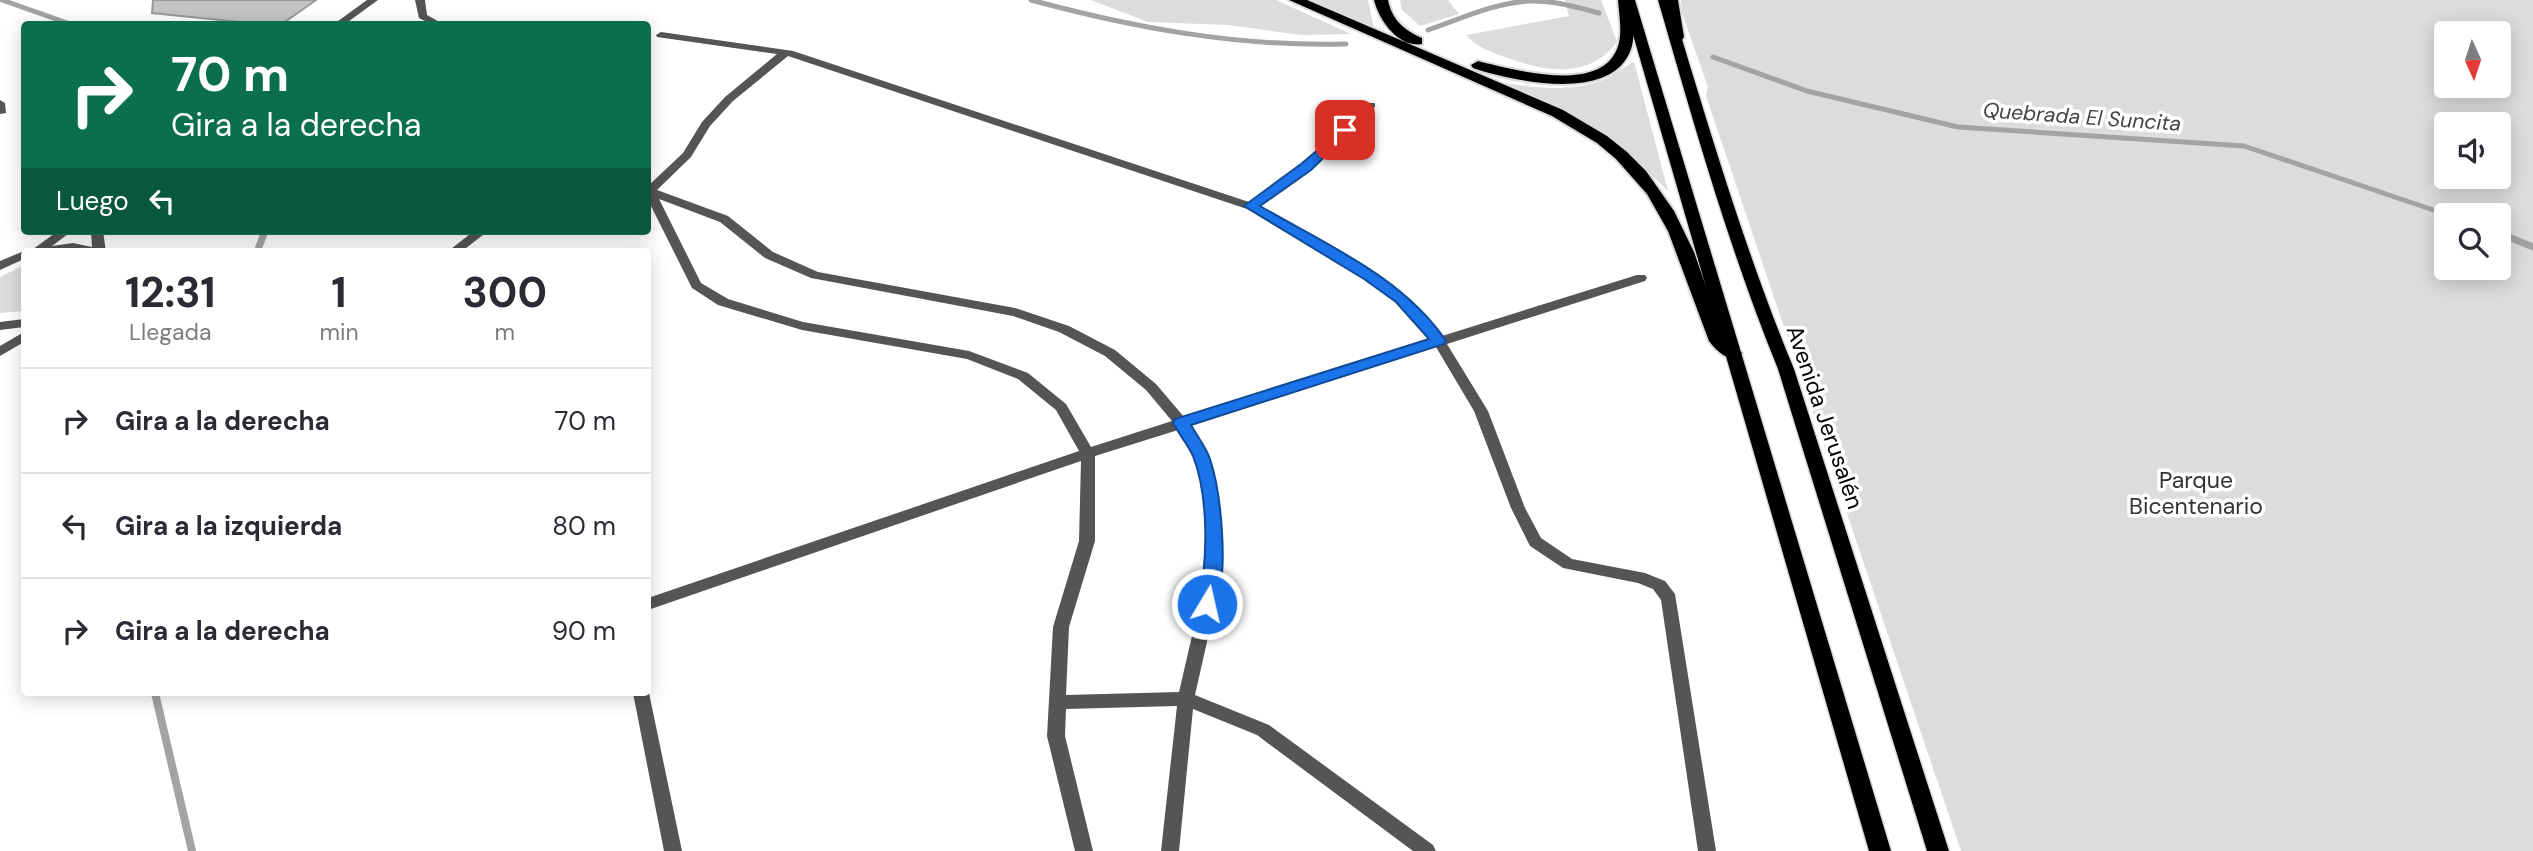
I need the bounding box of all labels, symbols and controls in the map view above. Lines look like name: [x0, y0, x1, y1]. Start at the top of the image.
north arrow: [2434, 21, 2511, 98]
map controls: [2434, 21, 2511, 280]
text: 70 m: [171, 42, 289, 106]
icon: right: [56, 49, 147, 140]
water label: Quebrada El Suncita: [1982, 96, 2182, 138]
pin: [1315, 100, 1375, 160]
text: Gira a la derecha: [171, 104, 421, 146]
icon: arrive: [1326, 111, 1364, 149]
button: sound: [2434, 112, 2511, 189]
icon: left: [143, 182, 181, 220]
text: Luego: [56, 184, 129, 218]
button: search: [2434, 203, 2511, 280]
text: 12:31: [125, 265, 215, 320]
text: 1: [331, 265, 347, 320]
text: 300: [463, 265, 547, 320]
text: Llegada: [129, 317, 211, 347]
text: min: [319, 317, 359, 347]
text: m: [495, 317, 515, 347]
street label: Avenida Jerusalén: [1780, 321, 1870, 513]
icon: right: [56, 402, 94, 440]
text: Gira a la derecha: [115, 404, 330, 438]
text: 70 m: [555, 404, 616, 438]
park label: Parque Bicentenario: [2129, 465, 2263, 521]
icon: left: [56, 507, 94, 545]
text: Gira a la izquierda: [115, 509, 342, 543]
text: 80 m: [552, 509, 616, 543]
position arrow: [1170, 567, 1244, 641]
icon: right: [56, 612, 94, 650]
text: Gira a la derecha: [115, 614, 330, 648]
text: 90 m: [552, 614, 616, 648]

